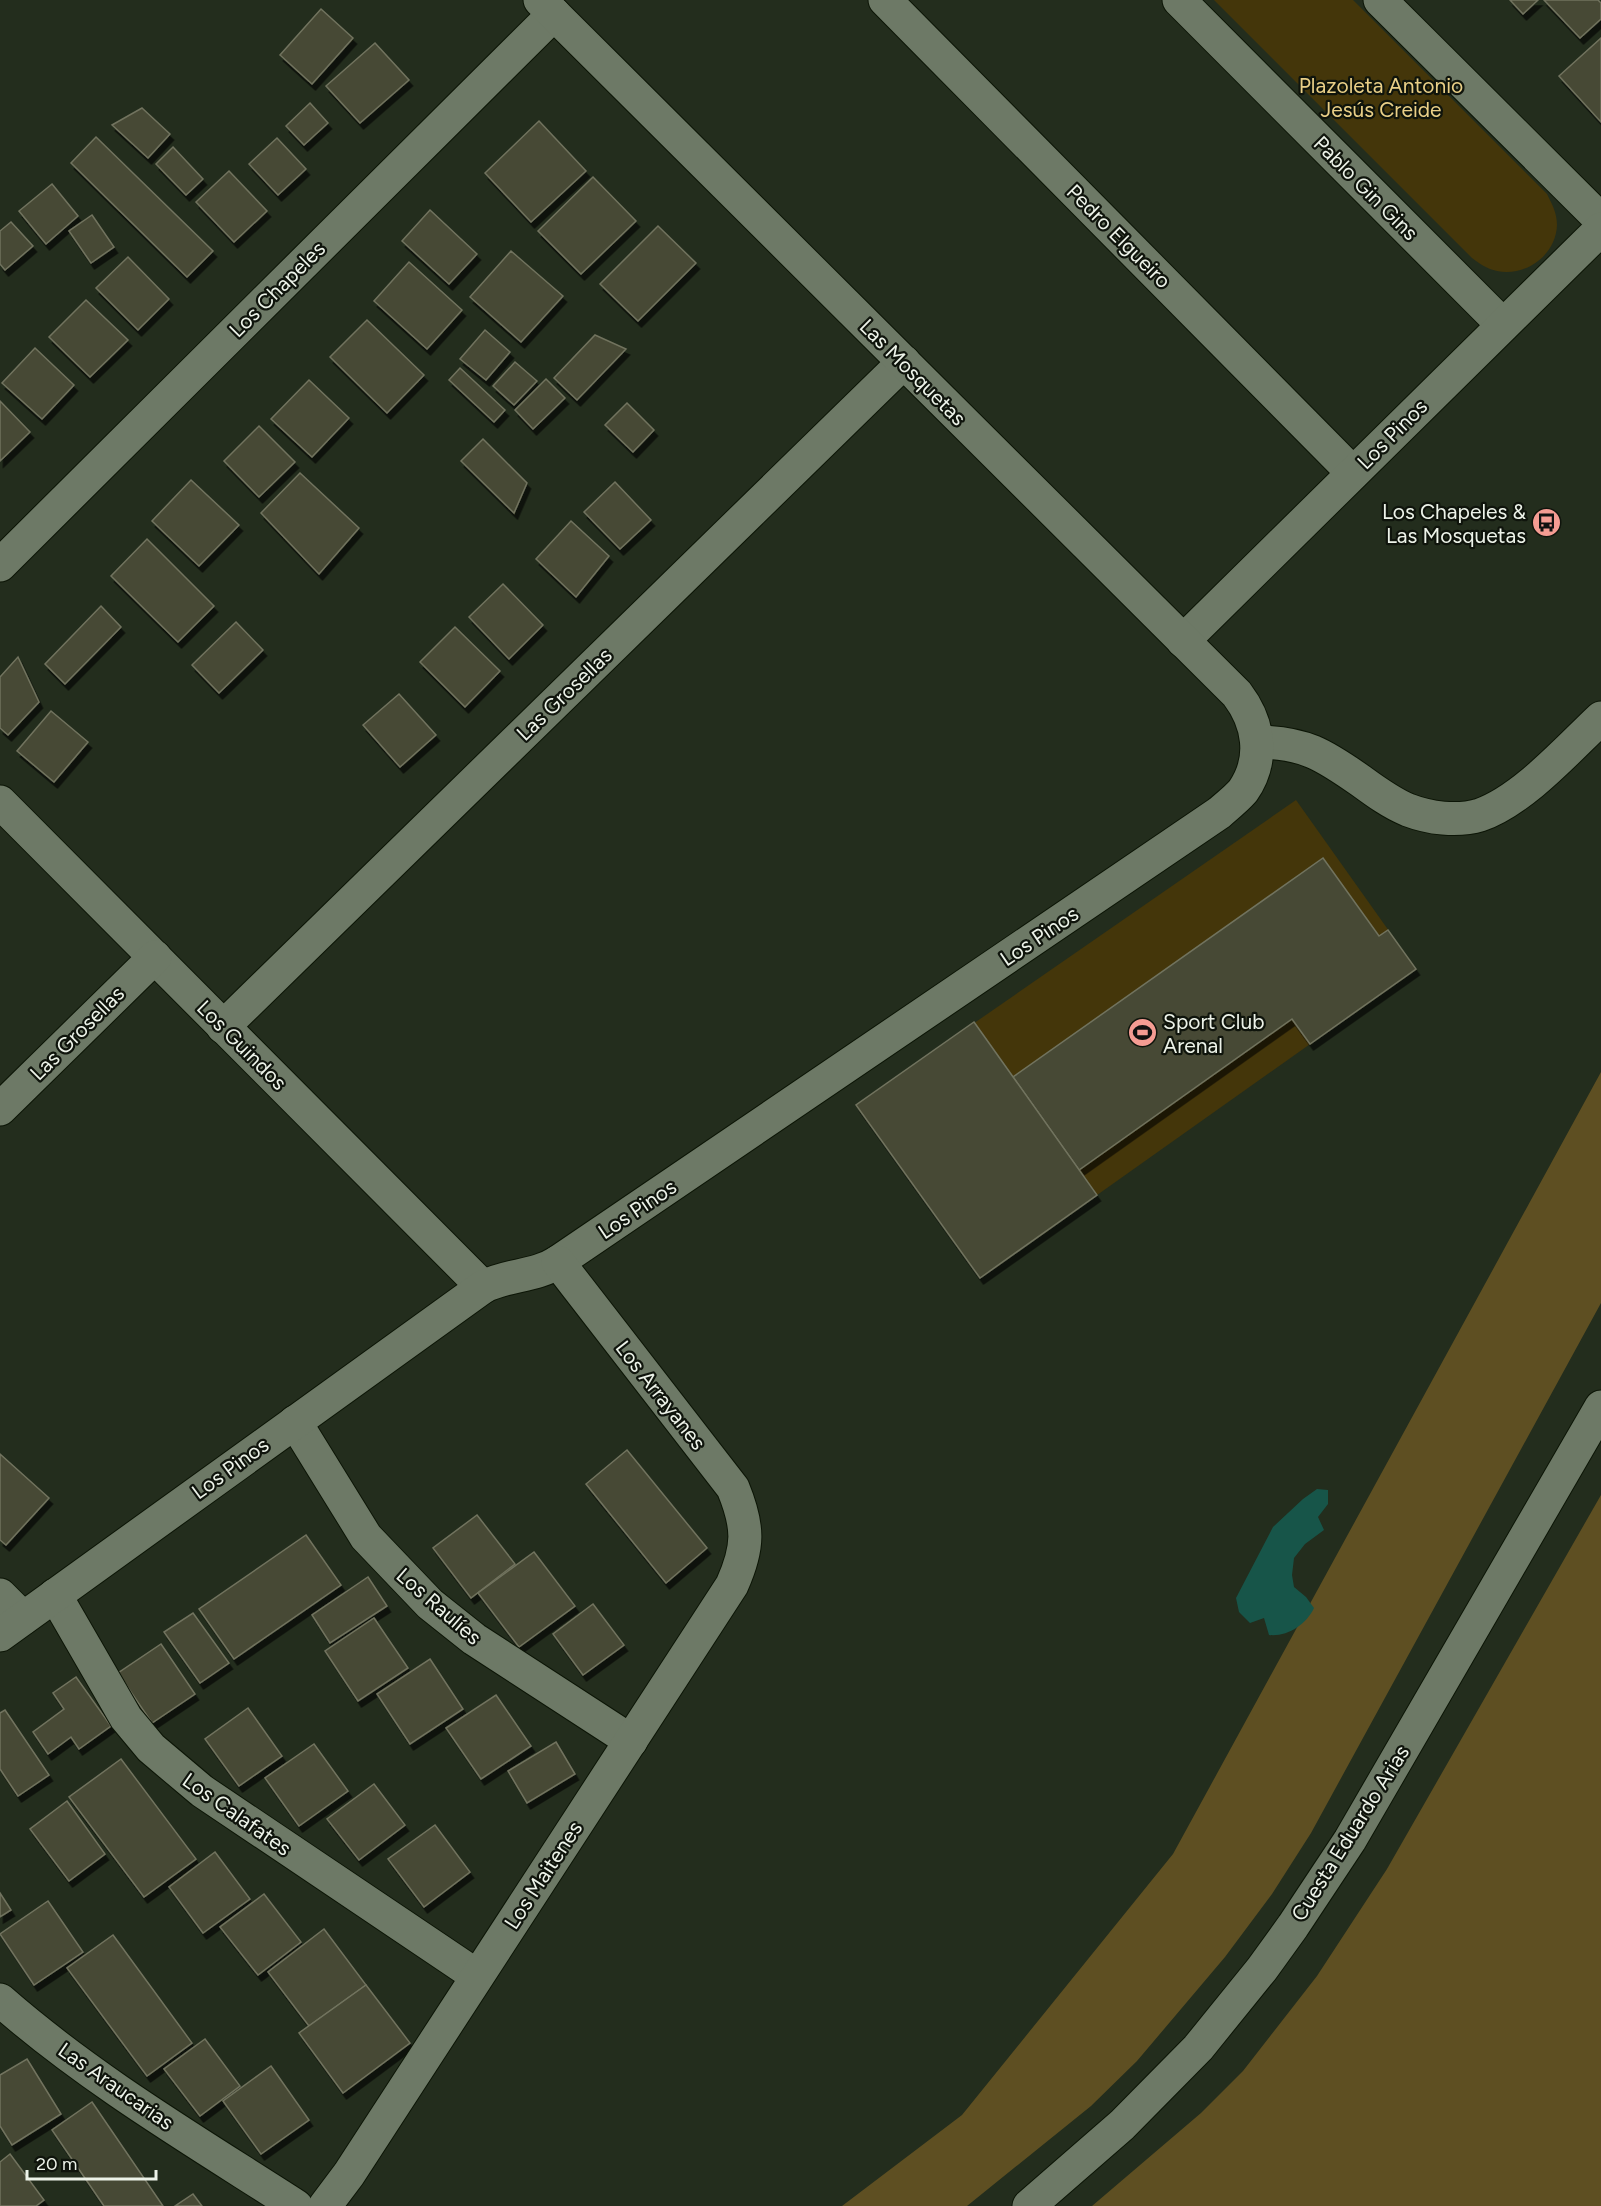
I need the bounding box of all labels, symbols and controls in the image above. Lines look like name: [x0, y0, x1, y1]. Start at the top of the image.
park label: Plazoleta Antonio Jesús Creide: [1299, 73, 1463, 122]
street label: Pablo Gin Gins: [1309, 131, 1423, 245]
street label: Pedro Elgueiro: [1062, 179, 1176, 293]
street label: Los Chapeles: [224, 236, 330, 342]
street label: Las Mosquetas: [855, 314, 971, 430]
street label: Los Pinos: [1352, 394, 1432, 474]
place label: Los Chapeles & Las Mosquetas: [1382, 499, 1526, 548]
bus stop icon: Los Chapeles & Las Mosquetas: [1531, 507, 1563, 539]
street label: Las Grosellas: [511, 642, 617, 746]
street label: Los Pinos: [995, 901, 1083, 971]
street label: Las Grosellas: [25, 981, 129, 1085]
street label: Los Guindos: [192, 995, 292, 1095]
place label: Sport Club Arenal: [1163, 1009, 1265, 1058]
sports icon: Sport Club Arenal: [1126, 1017, 1158, 1049]
street label: Los Pinos: [593, 1174, 681, 1244]
street label: Los Arrayanes: [611, 1335, 711, 1455]
street label: Los Pinos: [187, 1432, 273, 1504]
street label: Los Raulíes: [391, 1562, 487, 1650]
street label: Cuesta Eduardo Arias: [1286, 1741, 1414, 1925]
street label: Los Calafates: [178, 1767, 296, 1861]
street label: Los Maitenes: [499, 1816, 587, 1934]
street label: Las Araucarias: [54, 2037, 178, 2135]
scale bar: [27, 2143, 156, 2181]
text: 20 m: [36, 2153, 77, 2175]

